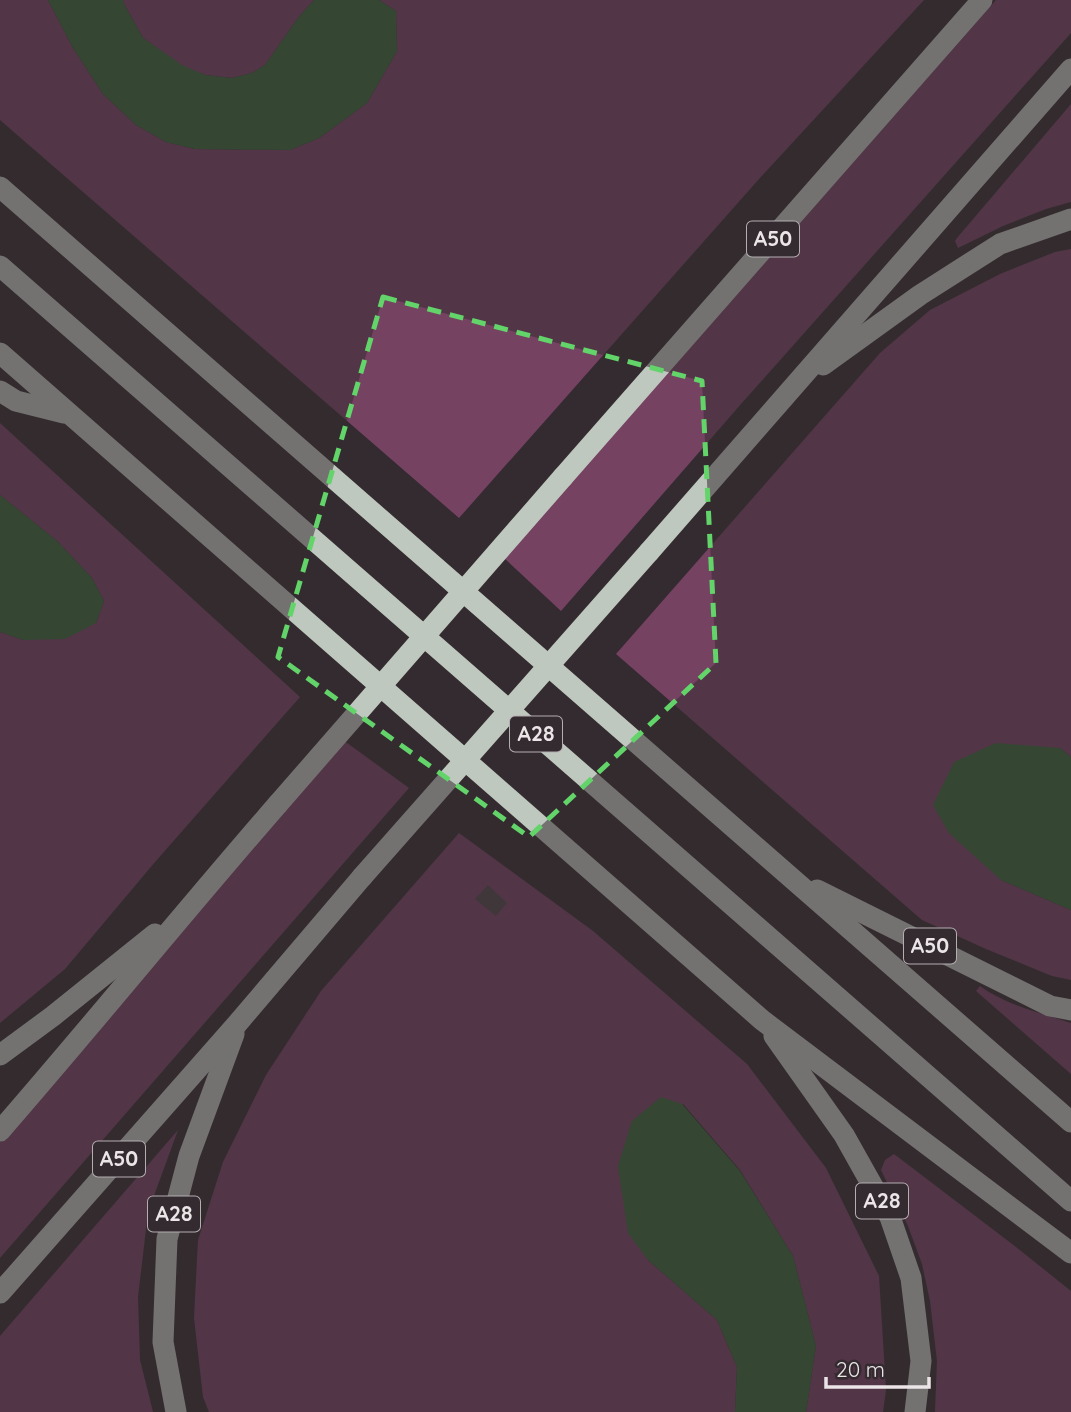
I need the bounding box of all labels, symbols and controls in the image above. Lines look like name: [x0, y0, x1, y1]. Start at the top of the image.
road number: A50: [747, 222, 799, 256]
road number: A28: [510, 716, 562, 752]
road number: A50: [904, 928, 956, 964]
road number: A50: [93, 1142, 145, 1176]
road number: A28: [856, 1184, 908, 1218]
road number: A28: [148, 1196, 200, 1232]
scale bar: [826, 1346, 929, 1390]
text: 20 m: [836, 1356, 885, 1382]

